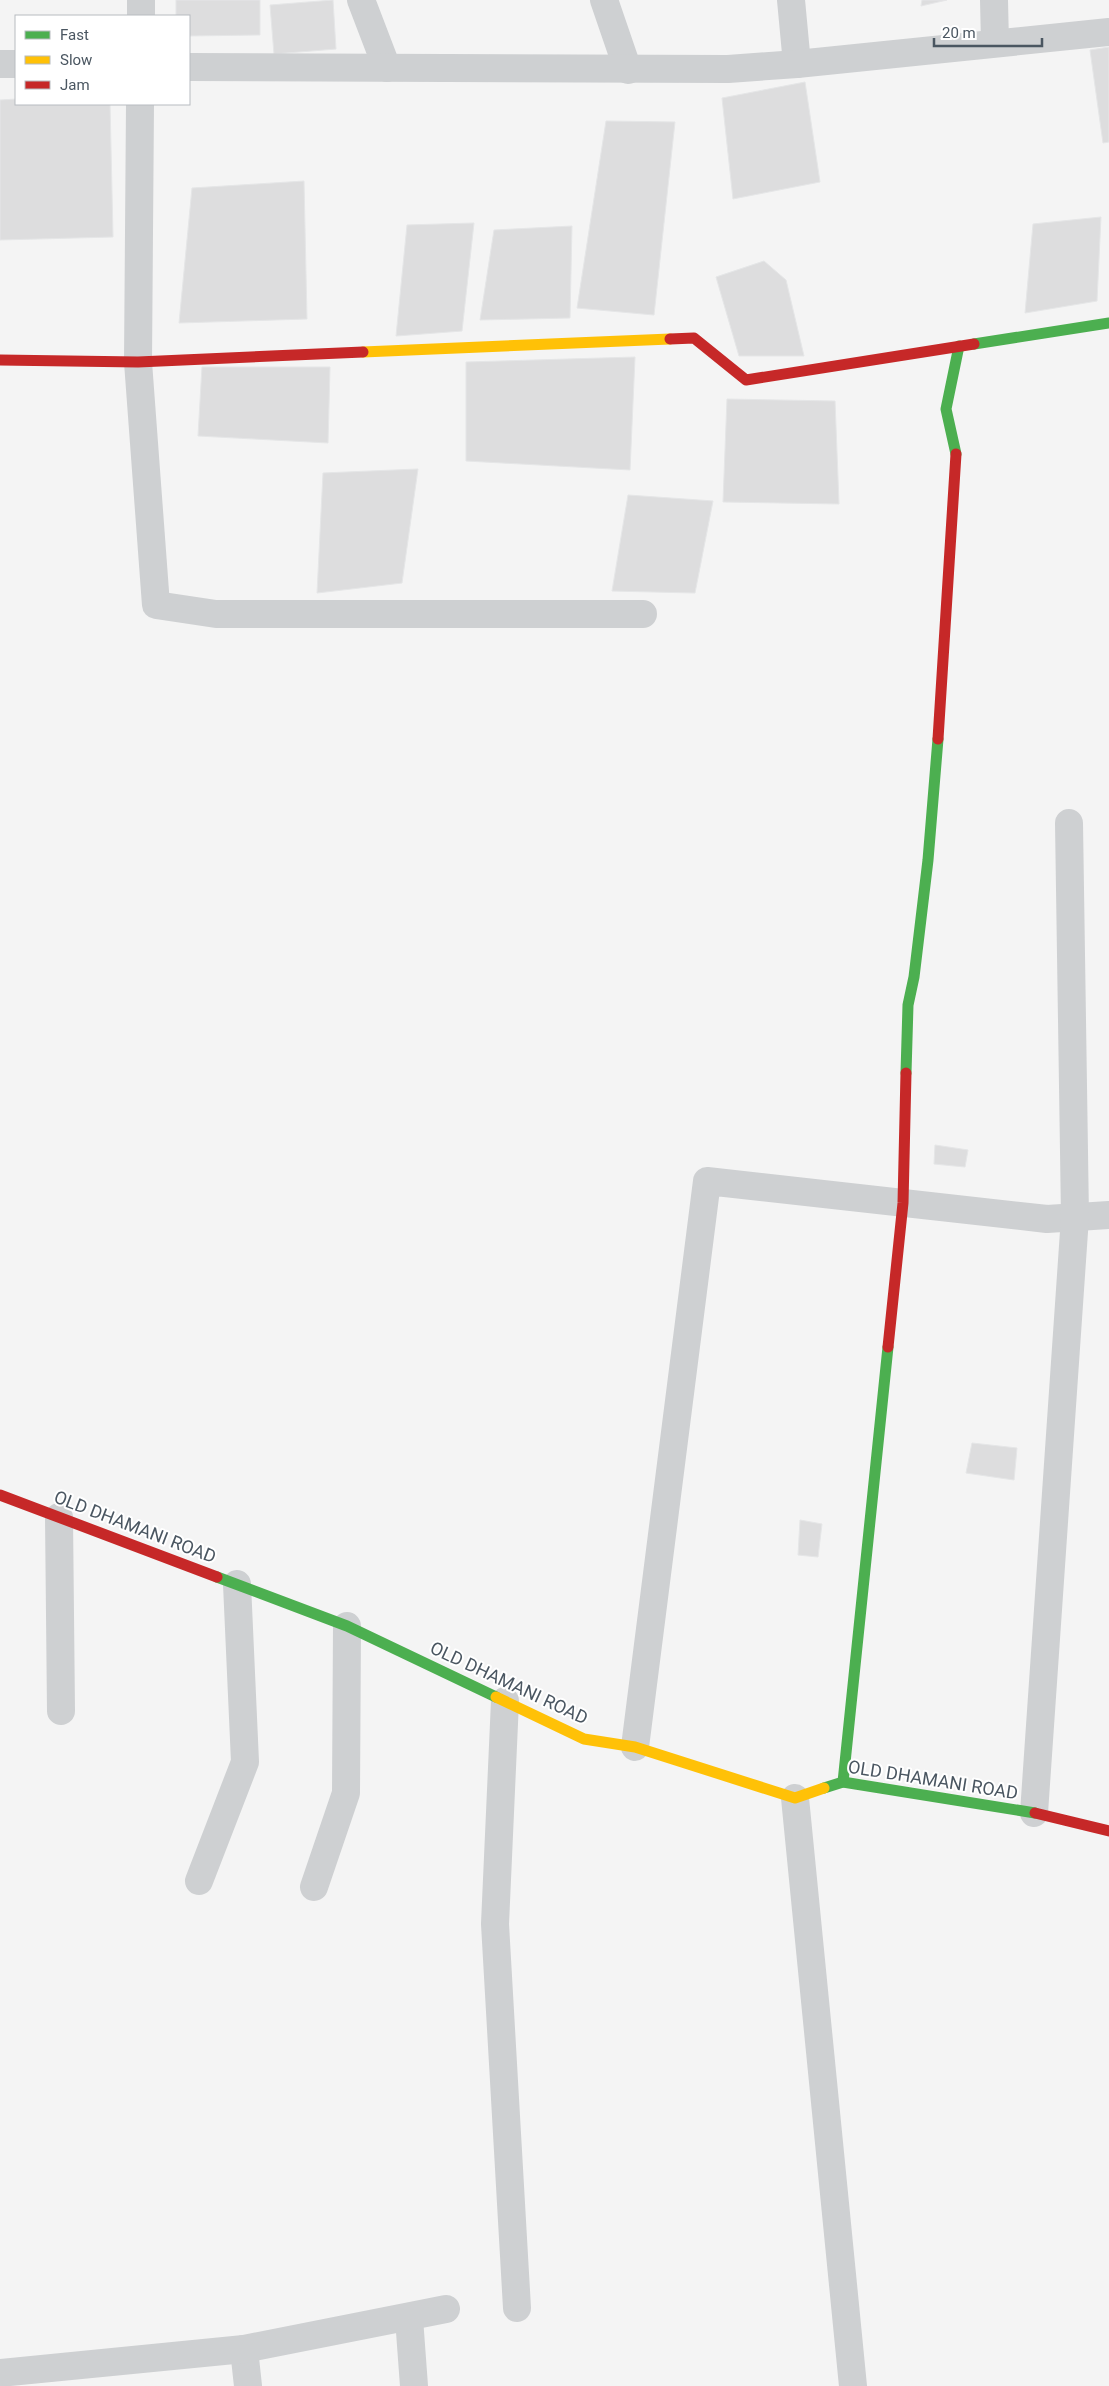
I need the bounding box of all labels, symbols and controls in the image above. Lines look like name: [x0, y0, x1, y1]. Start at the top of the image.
legend: [15, 15, 190, 105]
scale bar: [934, 15, 1042, 47]
text: 20 m: [942, 24, 976, 42]
text: Fast: [60, 26, 89, 44]
text: Slow: [60, 51, 92, 69]
text: Jam: [60, 76, 90, 94]
street label: OLD DHAMANI ROAD: [51, 1486, 219, 1567]
street label: OLD DHAMANI ROAD: [427, 1637, 591, 1728]
street label: OLD DHAMANI ROAD: [847, 1756, 1019, 1803]

